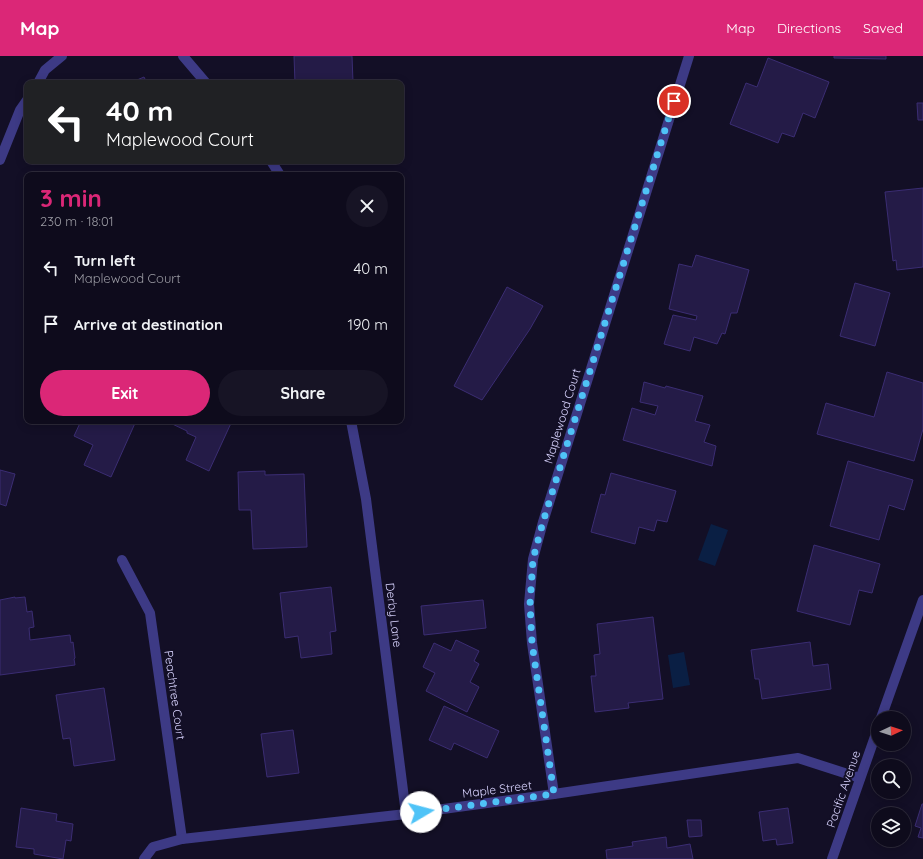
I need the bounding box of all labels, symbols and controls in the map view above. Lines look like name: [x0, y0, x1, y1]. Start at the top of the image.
text: Map: [20, 16, 59, 40]
text: Map: [726, 19, 755, 37]
text: Directions: [777, 19, 841, 37]
text: Saved: [863, 19, 903, 37]
pin: [657, 84, 691, 118]
icon: arrive: [663, 90, 685, 112]
text: 40 m: [106, 93, 173, 128]
icon: left: [40, 96, 92, 148]
text: Maplewood Court: [106, 128, 254, 151]
text: 3 min: [40, 183, 102, 213]
button: close: [346, 185, 388, 227]
text: 230 m · 18:01: [40, 213, 114, 229]
text: Turn left: [74, 251, 136, 270]
icon: left: [40, 257, 62, 279]
text: 40 m: [353, 259, 388, 278]
text: Maplewood Court: [74, 270, 181, 286]
icon: arrive: [40, 313, 62, 335]
text: Arrive at destination: [74, 315, 223, 334]
text: 190 m: [347, 315, 388, 334]
street label: Maplewood Court: [540, 367, 584, 465]
button: Exit: [40, 370, 210, 416]
button: Share: [218, 370, 388, 416]
street label: Derby Lane: [383, 582, 405, 648]
street label: Peachtree Court: [161, 649, 189, 741]
north arrow: [871, 711, 911, 751]
map controls: [871, 711, 911, 847]
street label: Pacific Avenue: [823, 748, 863, 830]
button: search: [871, 759, 911, 799]
street label: Maple Street: [461, 777, 533, 801]
position arrow: [400, 791, 442, 833]
button: layers: [871, 807, 911, 847]

